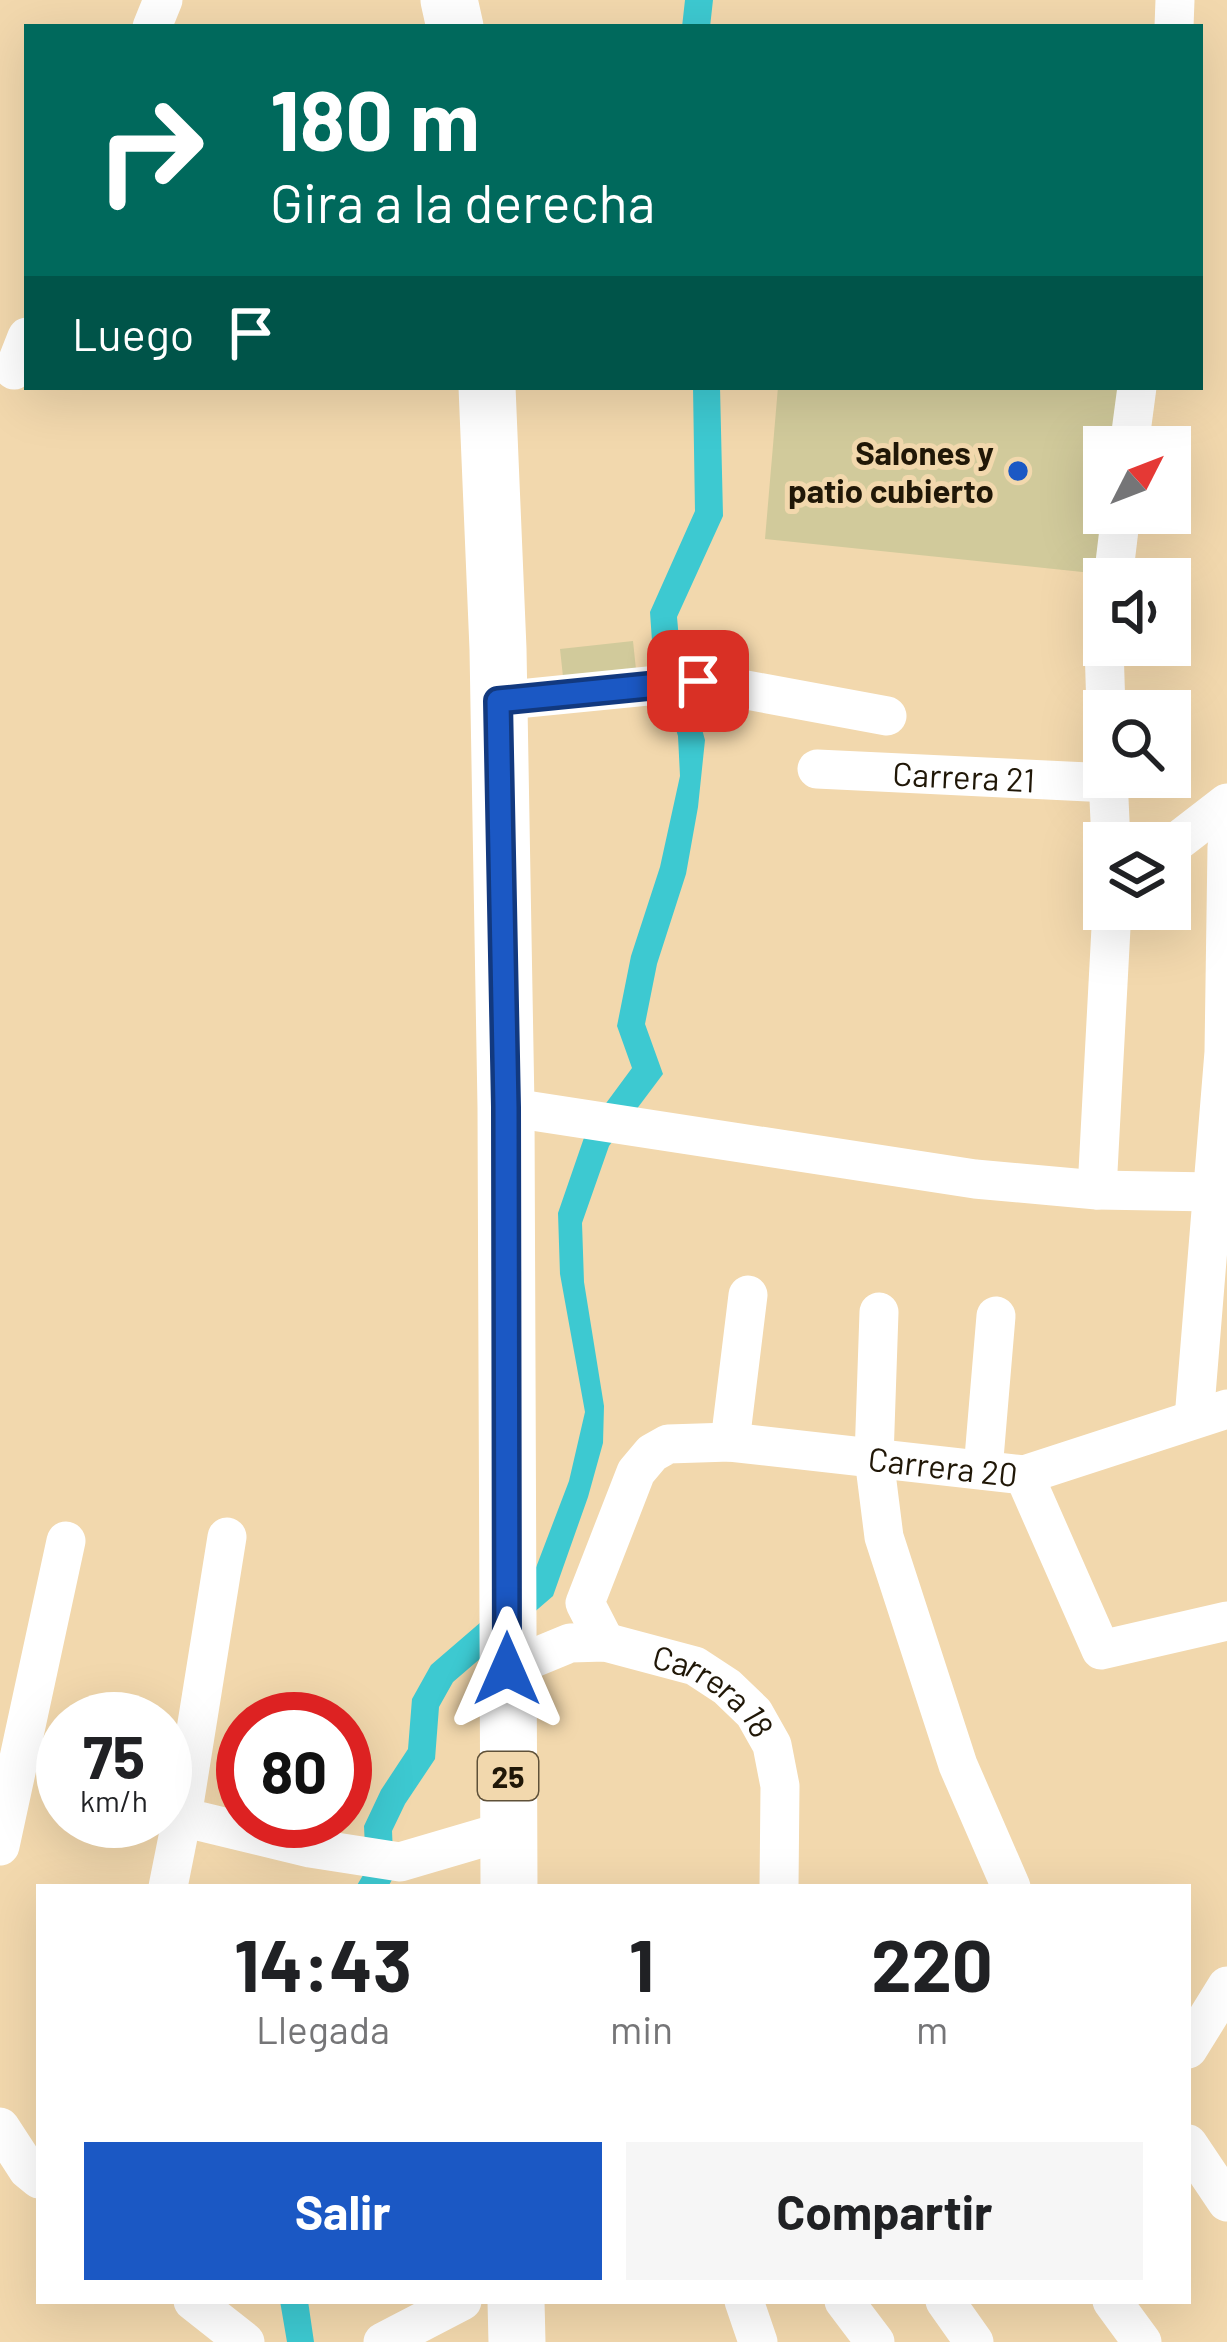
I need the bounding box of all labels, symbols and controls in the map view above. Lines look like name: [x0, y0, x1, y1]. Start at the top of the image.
text: 180 m: [270, 67, 480, 168]
icon: right: [72, 72, 228, 228]
text: Gira a la derecha: [270, 169, 655, 234]
icon: arrive: [218, 300, 284, 366]
text: Luego: [72, 306, 194, 360]
north arrow: [1083, 426, 1191, 534]
map controls: [1083, 426, 1191, 930]
place label: Salones y patio cubierto: [788, 432, 994, 510]
marker: Salones y patio cubierto: [1005, 458, 1031, 484]
button: sound: [1083, 558, 1191, 666]
pin: [647, 630, 749, 732]
icon: arrive: [665, 648, 731, 714]
button: search: [1083, 690, 1191, 798]
street label: Carrera 21: [892, 753, 1036, 799]
button: layers: [1083, 822, 1191, 930]
street label: Carrera 20: [866, 1438, 1020, 1494]
position arrow: [444, 1606, 570, 1732]
street label: Carrera 18: [649, 1636, 783, 1744]
speed limit sign: 80: [216, 1692, 372, 1848]
text: 75: [83, 1719, 145, 1791]
road number: 25: [478, 1752, 538, 1800]
text: km/h: [80, 1782, 148, 1818]
text: 14:43: [234, 1920, 412, 2006]
text: 1: [629, 1920, 654, 2006]
text: 220: [871, 1920, 993, 2006]
text: Llegada: [256, 2005, 390, 2052]
text: min: [610, 2005, 673, 2052]
text: m: [916, 2005, 948, 2052]
button: Salir: [84, 2142, 602, 2280]
button: Compartir: [626, 2142, 1143, 2280]

